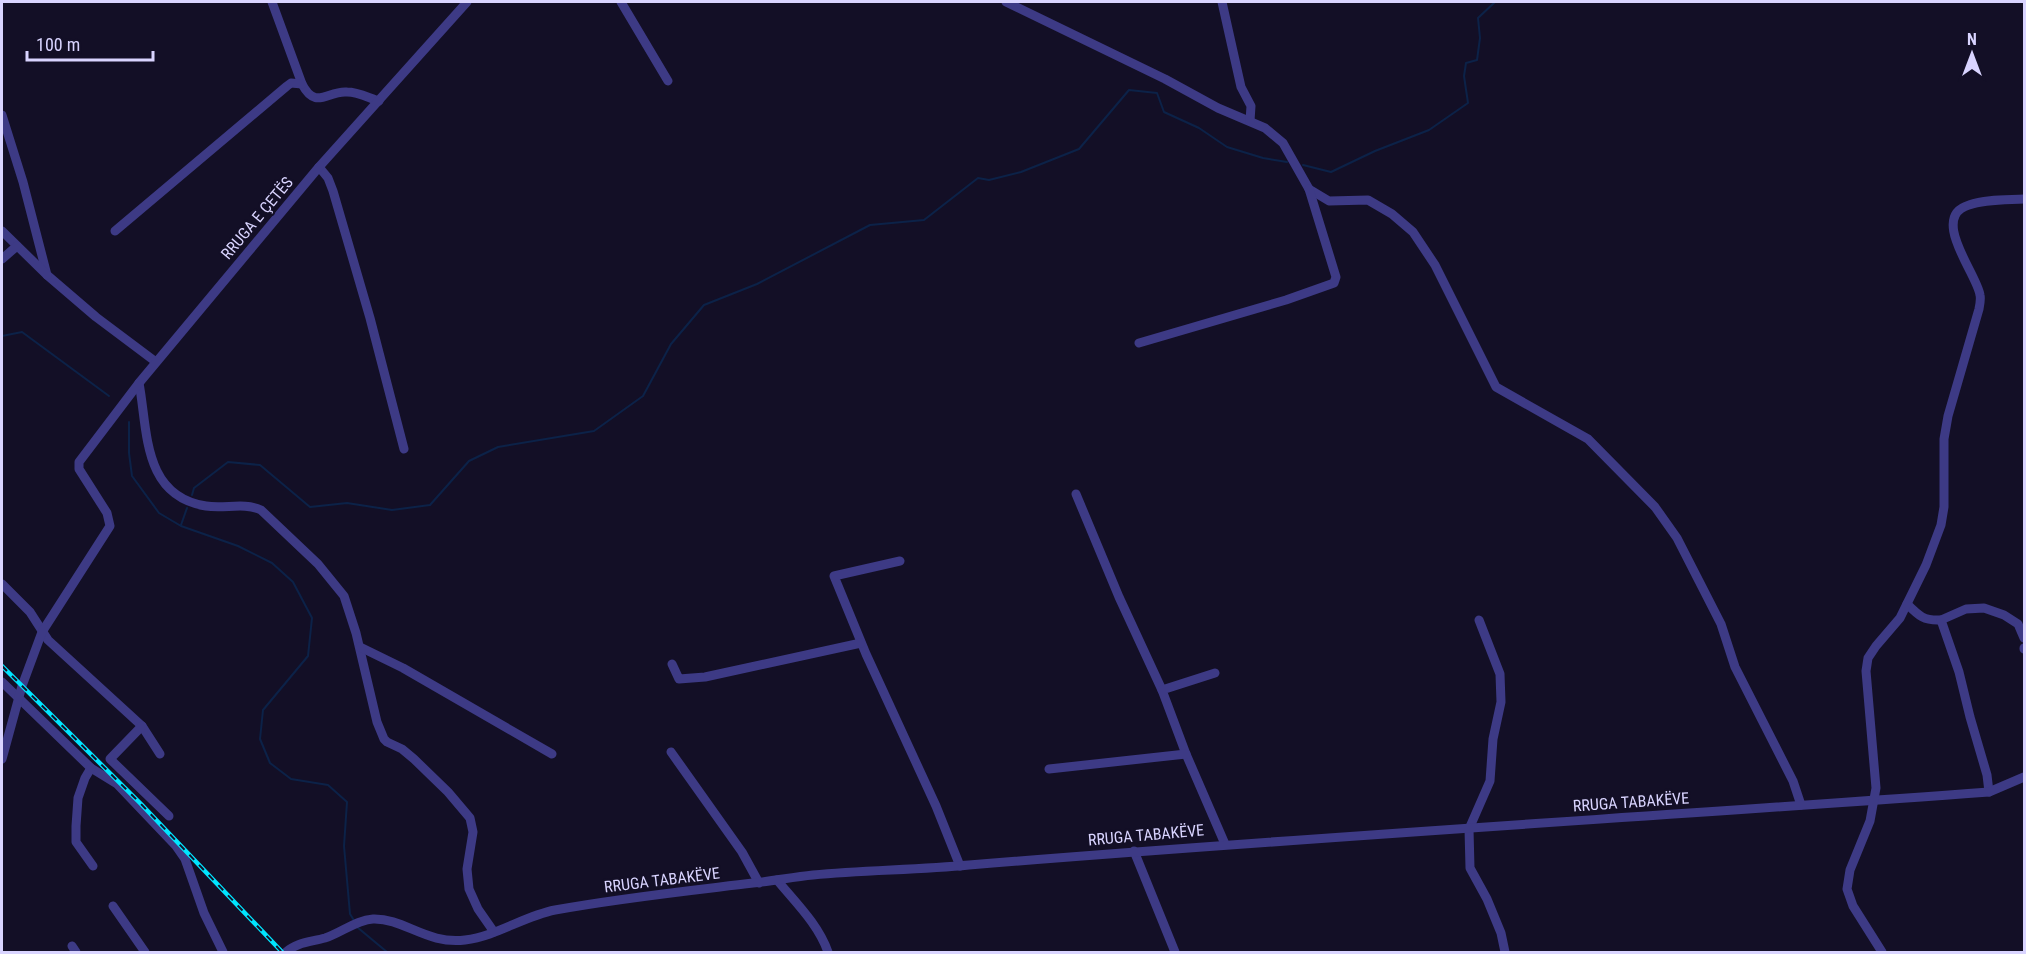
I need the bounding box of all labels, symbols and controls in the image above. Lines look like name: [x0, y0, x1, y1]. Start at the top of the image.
scale bar: [27, 24, 153, 62]
north arrow: [1942, 24, 2002, 84]
text: N: [1967, 30, 1977, 49]
text: 100 m: [36, 34, 80, 55]
street label: RRUGA E ÇETËS: [217, 173, 297, 263]
street label: RRUGA TABAKËVE: [1572, 788, 1690, 816]
street label: RRUGA TABAKËVE: [1087, 820, 1205, 850]
street label: RRUGA TABAKËVE: [603, 863, 721, 897]

